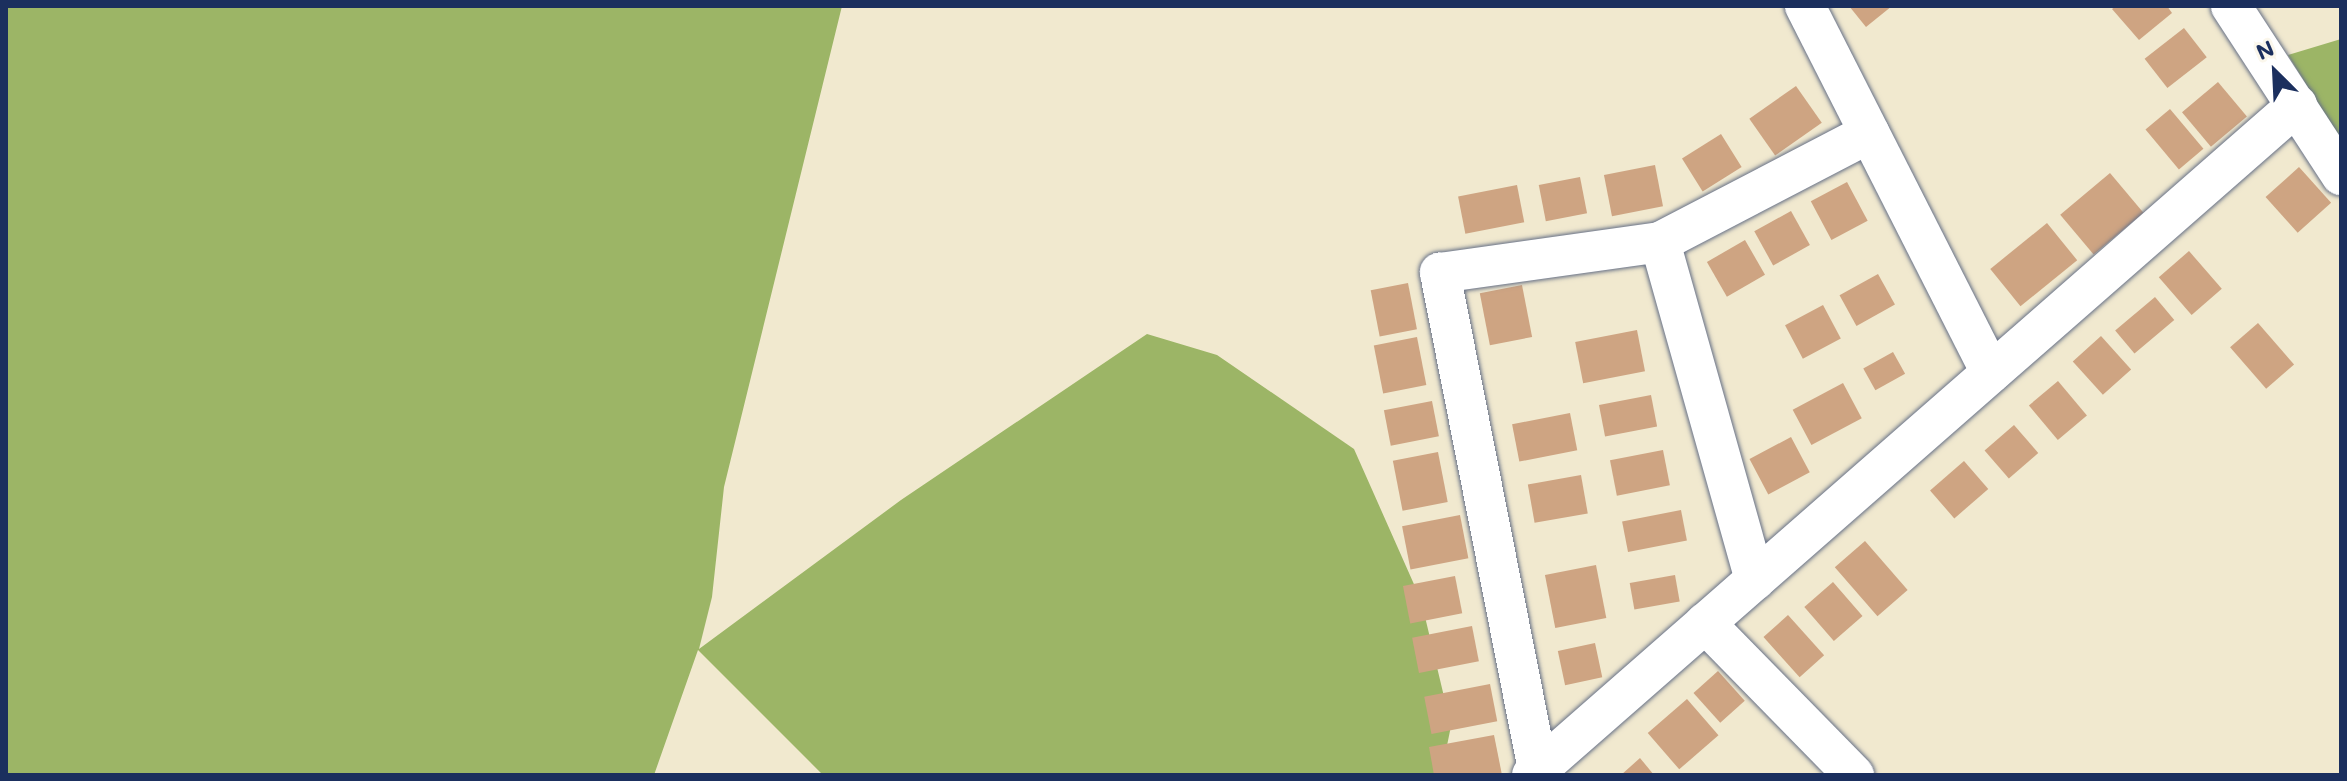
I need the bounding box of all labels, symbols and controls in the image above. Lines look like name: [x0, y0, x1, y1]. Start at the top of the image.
north arrow: [2235, 32, 2315, 112]
text: N: [2252, 33, 2279, 66]

